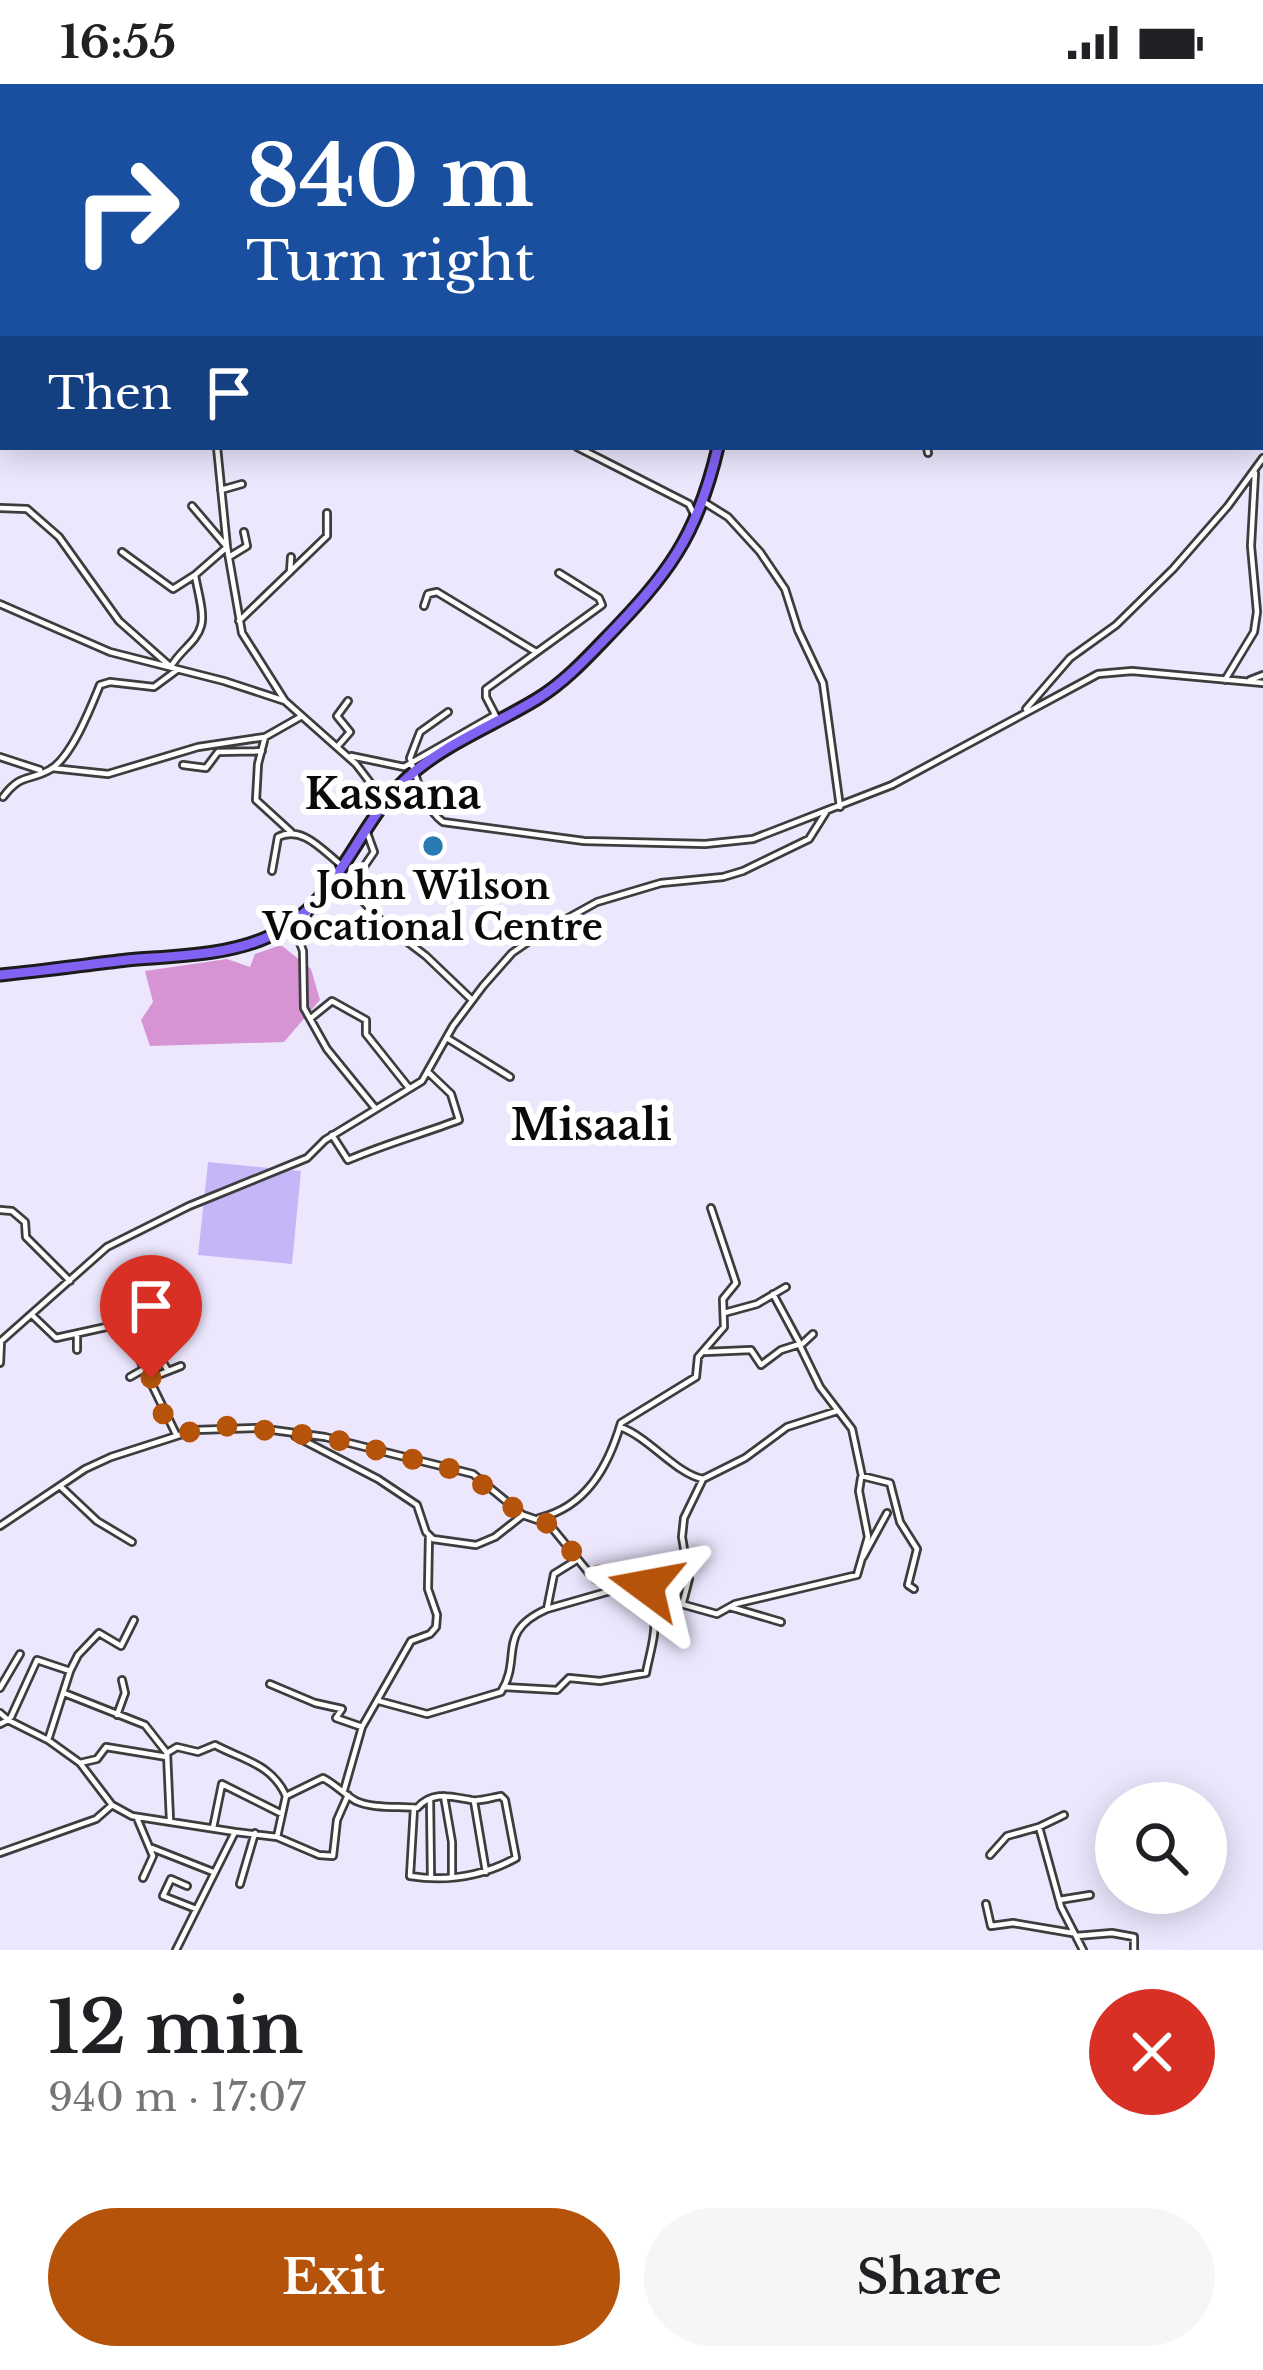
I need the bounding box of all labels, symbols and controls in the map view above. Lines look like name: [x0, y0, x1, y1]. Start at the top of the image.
text: 16:55: [60, 14, 176, 70]
text: 840 m: [246, 125, 534, 229]
icon: right: [48, 132, 204, 288]
text: Turn right: [246, 228, 535, 295]
icon: arrive: [196, 360, 262, 426]
text: Then: [48, 365, 172, 421]
district label: Kassana: [305, 768, 481, 820]
marker: John Wilson Vocational Centre: [420, 833, 446, 859]
place label: John Wilson Vocational Centre: [261, 864, 603, 950]
district label: Misaali: [510, 1099, 672, 1151]
pin: [100, 1255, 202, 1378]
icon: arrive: [118, 1273, 184, 1339]
position arrow: [583, 1523, 709, 1649]
map controls: [1095, 1782, 1227, 1914]
button: search: [1095, 1782, 1227, 1914]
text: 12 min: [48, 1983, 303, 2072]
button: close: [1089, 1989, 1215, 2115]
text: 940 m · 17:07: [48, 2073, 306, 2122]
button: Exit: [48, 2208, 620, 2346]
button: Share: [644, 2208, 1215, 2346]

